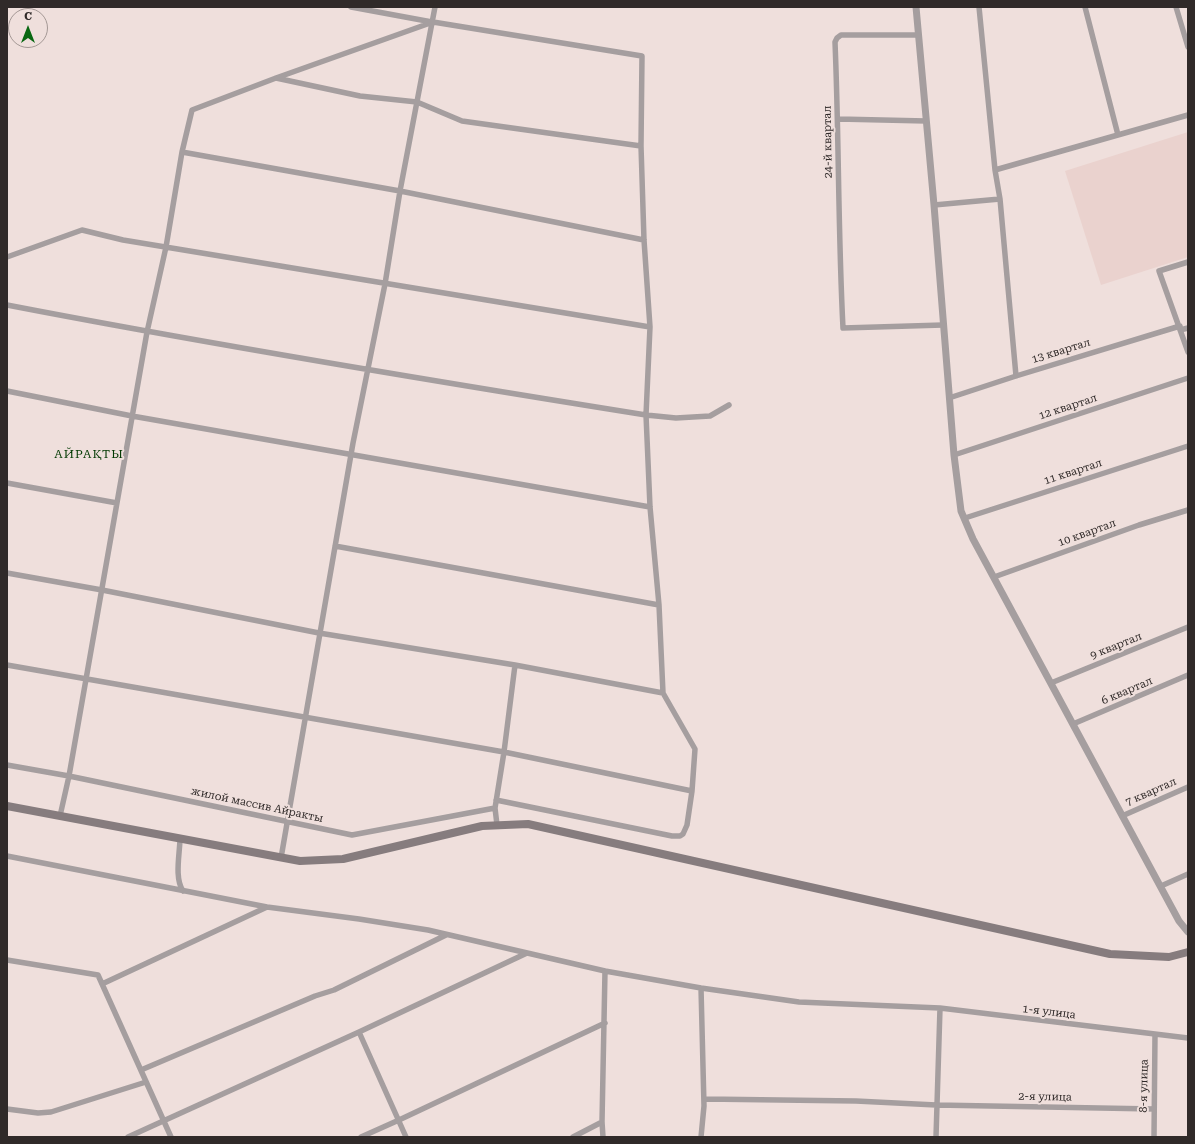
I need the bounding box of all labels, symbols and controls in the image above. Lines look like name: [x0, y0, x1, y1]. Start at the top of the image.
north arrow: [8, 8, 48, 48]
text: С: [24, 10, 32, 23]
street label: 24-й квартал: [821, 105, 835, 179]
street label: 13 квартал: [1030, 336, 1092, 366]
street label: 12 квартал: [1037, 391, 1099, 423]
district label: АЙРАҚТЫ: [54, 447, 124, 461]
street label: 11 квартал: [1042, 456, 1104, 488]
street label: 10 квартал: [1056, 516, 1118, 550]
street label: 9 квартал: [1088, 630, 1144, 662]
street label: 6 квартал: [1099, 674, 1155, 708]
street label: 7 квартал: [1123, 775, 1179, 809]
street label: жилой массив Айракты: [190, 784, 324, 826]
street label: 1-я улица: [1022, 1002, 1076, 1022]
street label: 8-я улица: [1137, 1059, 1151, 1113]
street label: 2-я улица: [1018, 1090, 1072, 1104]

